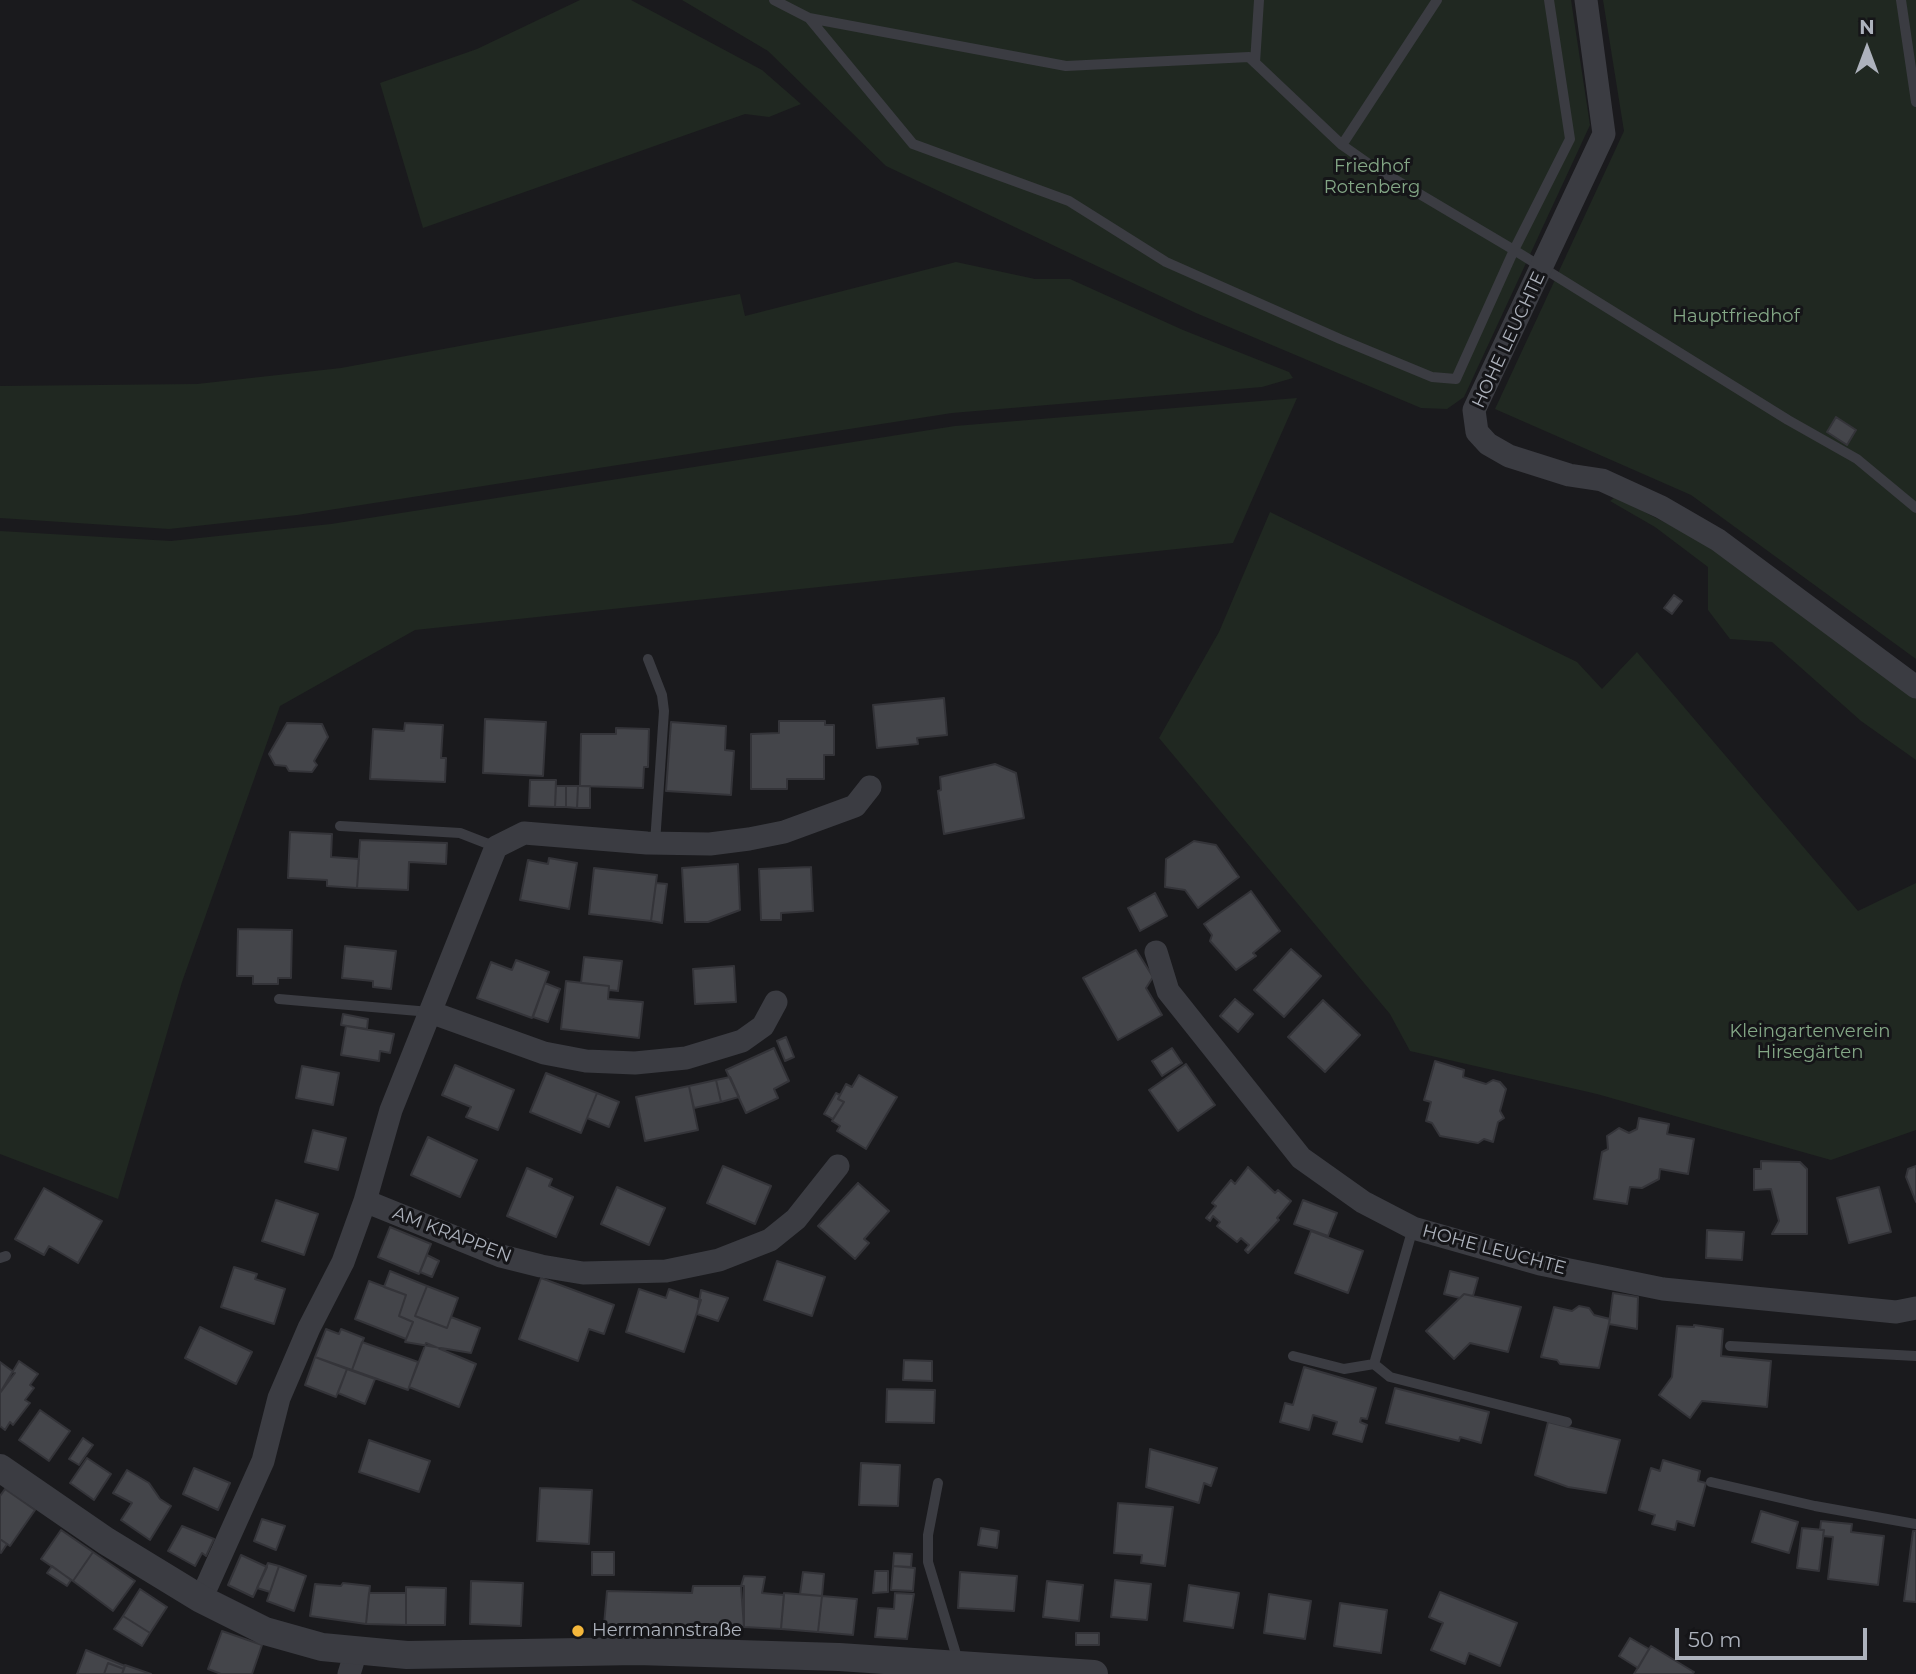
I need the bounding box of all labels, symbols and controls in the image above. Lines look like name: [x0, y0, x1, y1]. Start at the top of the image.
north arrow: [1832, 14, 1902, 84]
text: N: [1859, 16, 1875, 39]
park label: Friedhof Rotenberg: [1324, 156, 1420, 198]
street label: HOHE LEUCHTE: [1468, 268, 1550, 412]
park label: Hauptfriedhof: [1672, 306, 1800, 328]
park label: Kleingartenverein Hirsegärten: [1729, 1021, 1891, 1064]
street label: AM KRAPPEN: [389, 1202, 515, 1268]
street label: HOHE LEUCHTE: [1420, 1220, 1568, 1280]
scale bar: [1678, 1614, 1870, 1658]
place label: Herrmannstraße: [592, 1620, 742, 1642]
marker: Herrmannstraße: [570, 1623, 586, 1639]
text: 50 m: [1688, 1627, 1742, 1652]

